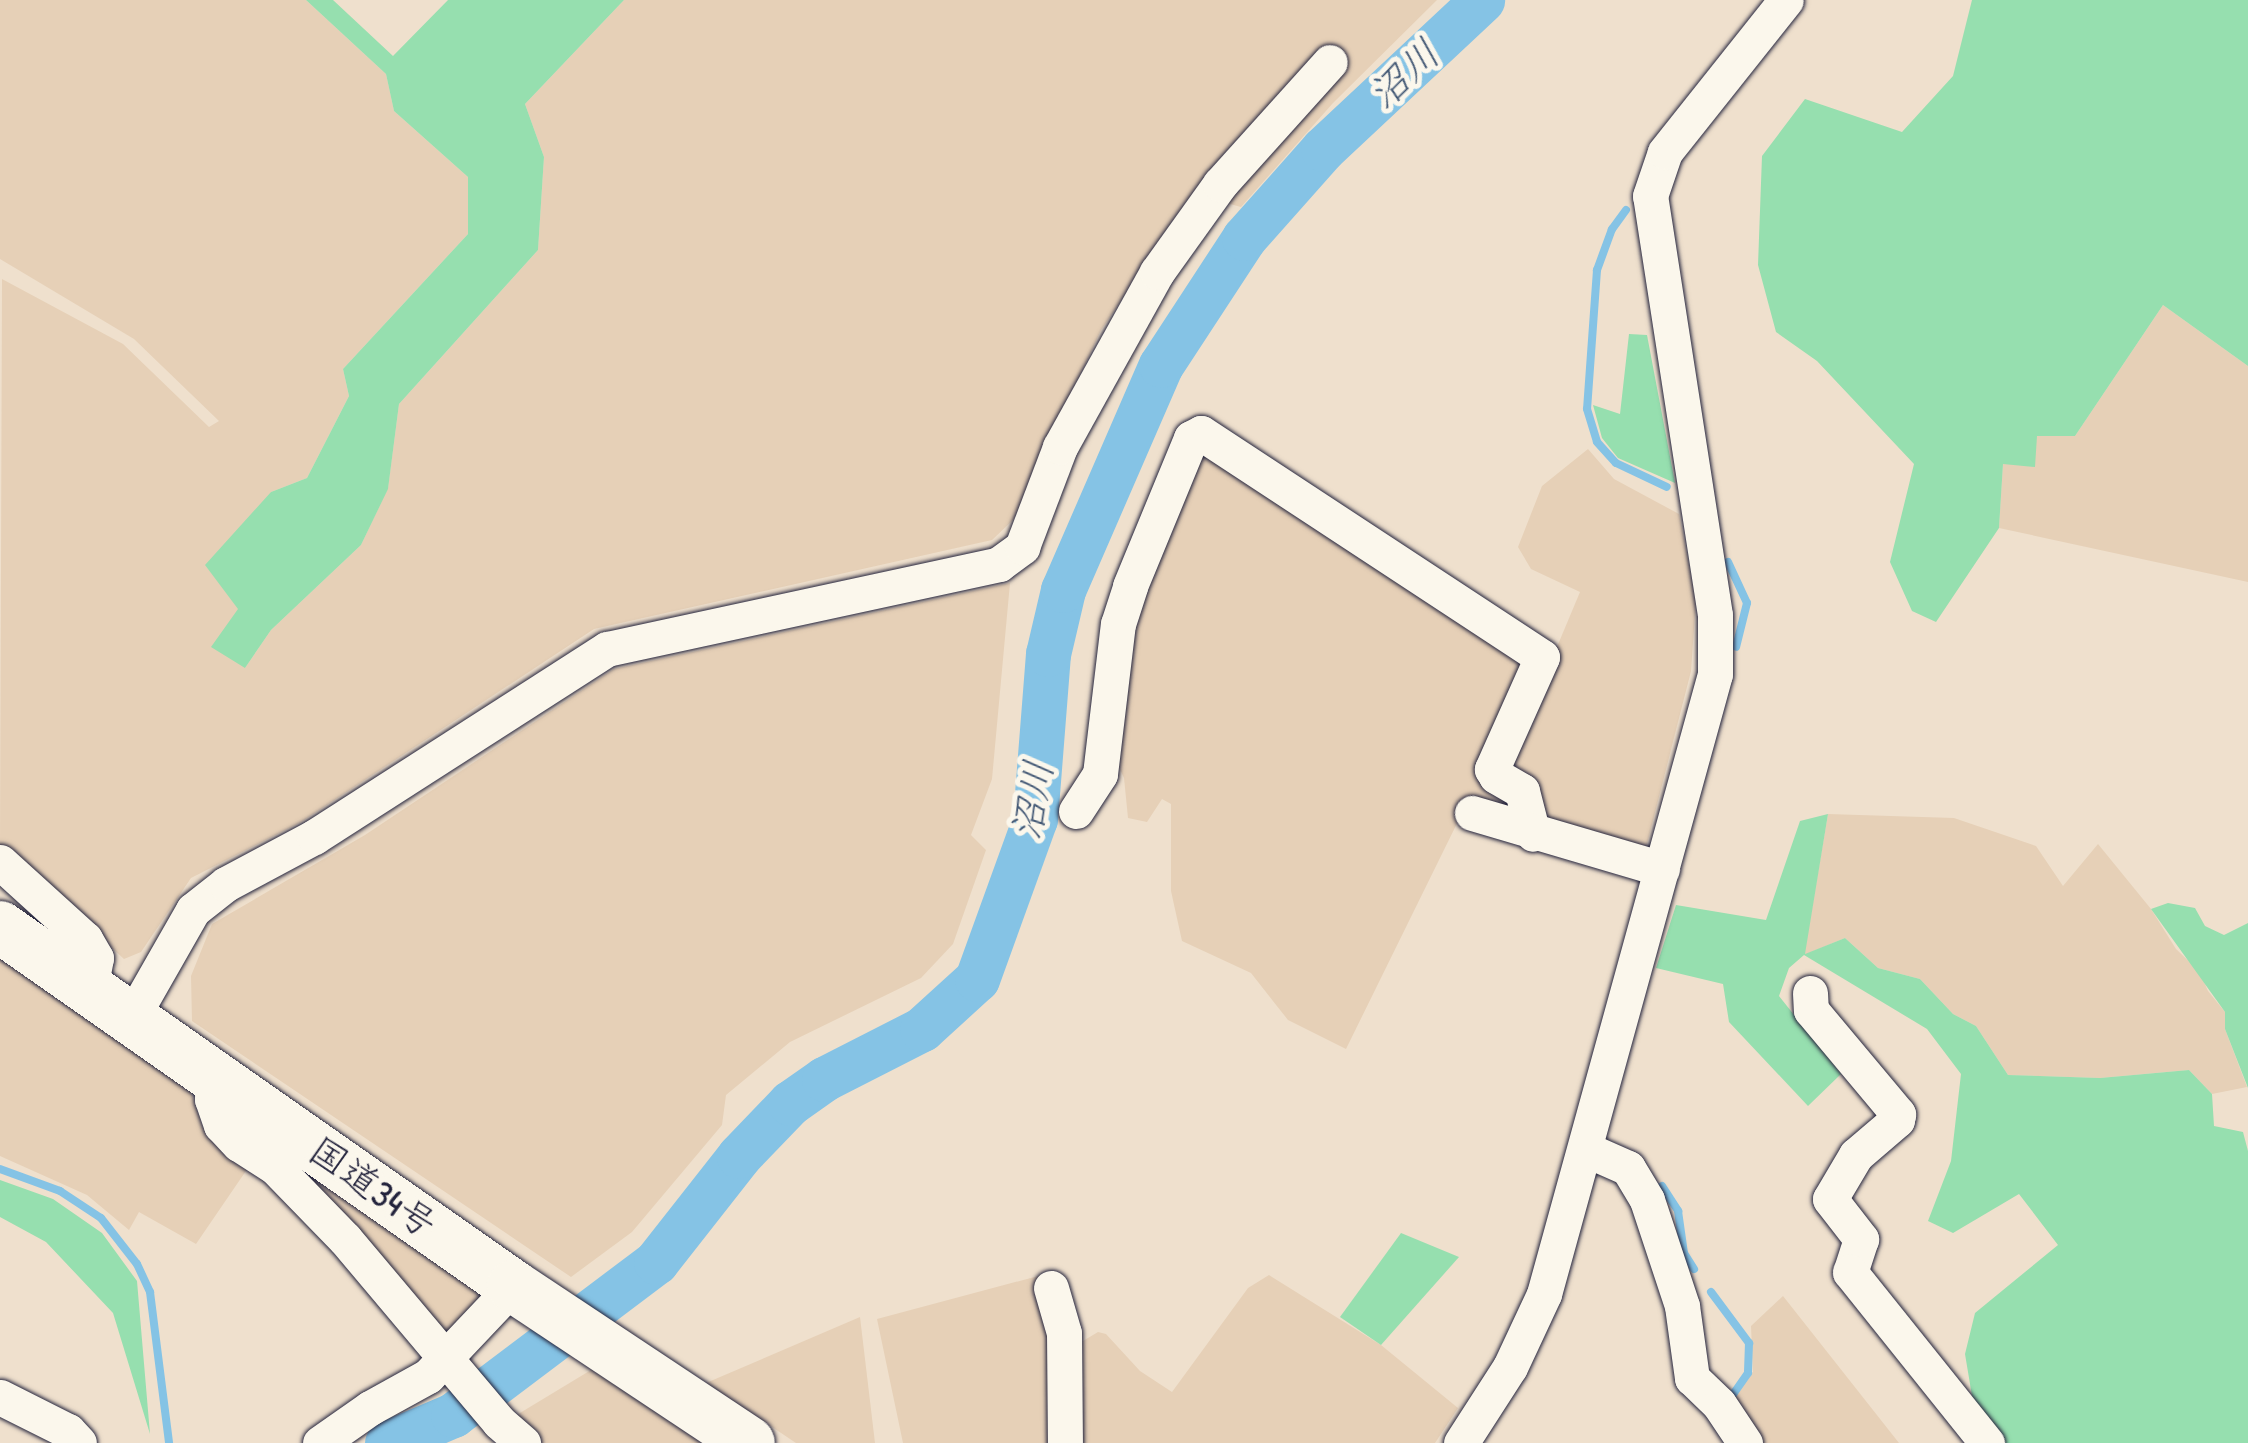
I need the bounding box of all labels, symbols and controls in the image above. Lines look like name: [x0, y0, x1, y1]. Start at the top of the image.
water label: 沼川: [1357, 28, 1449, 118]
water label: 沼川: [1000, 756, 1062, 844]
street label: 国道34号: [300, 1127, 446, 1247]

